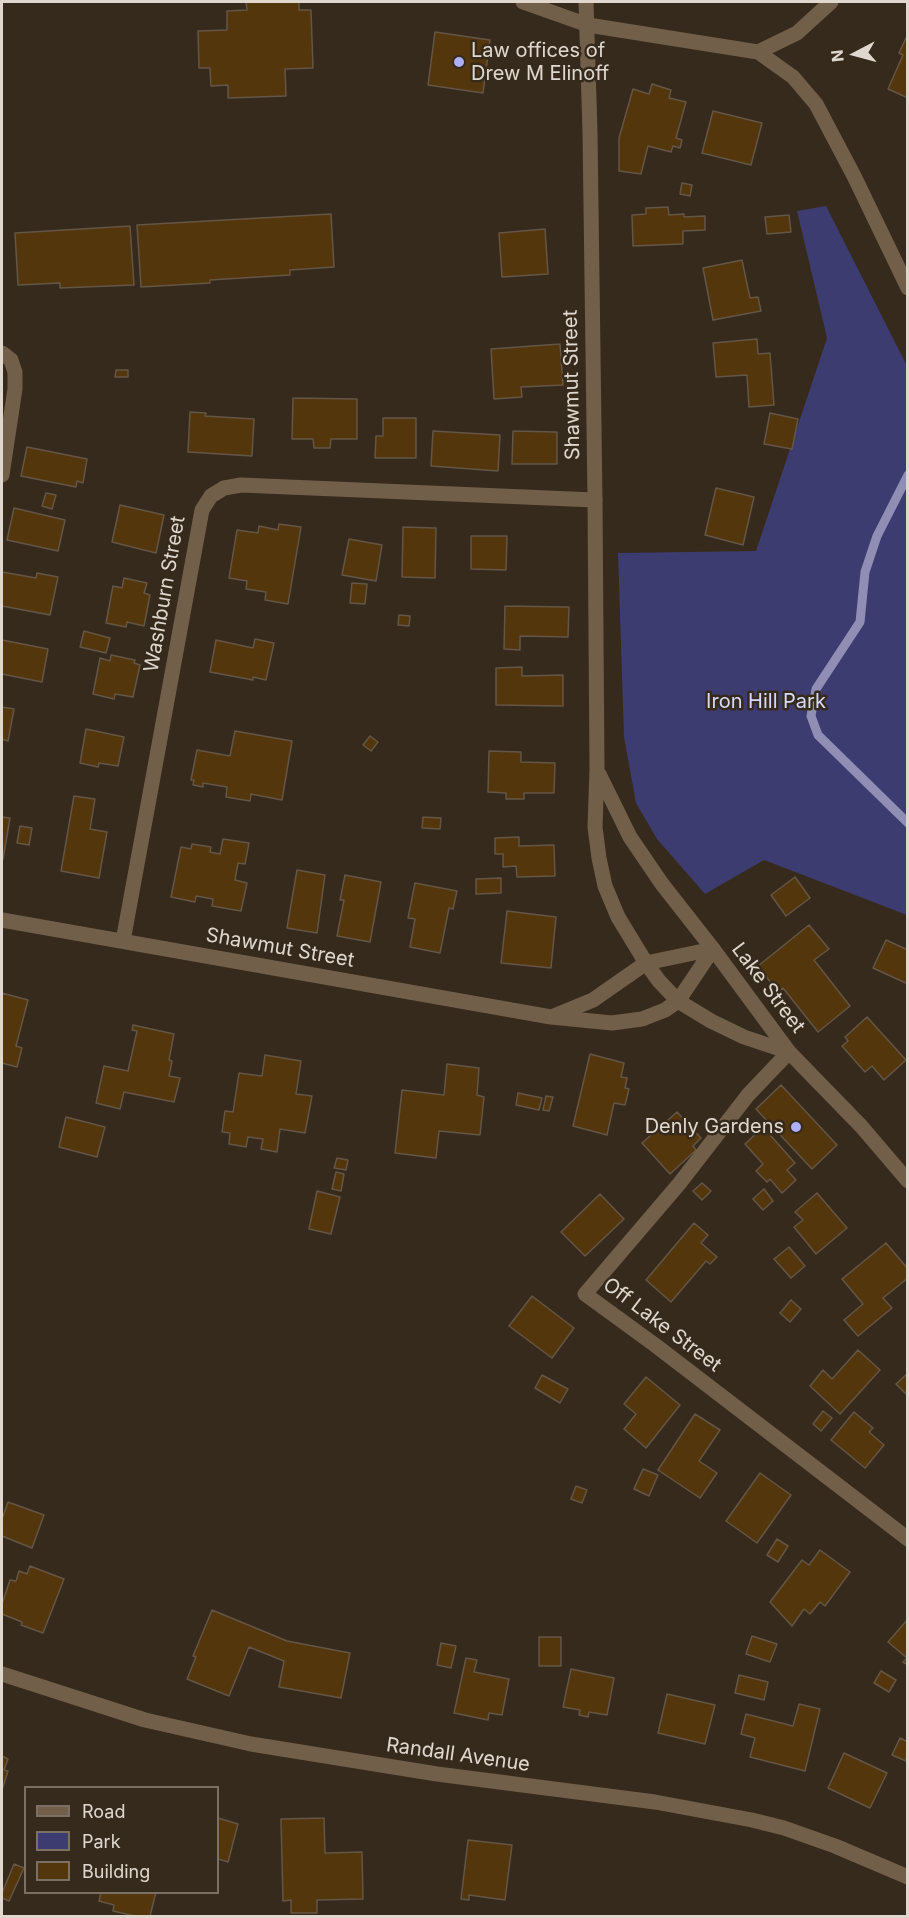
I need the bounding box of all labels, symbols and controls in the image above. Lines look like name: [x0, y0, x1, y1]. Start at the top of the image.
north arrow: [825, 24, 885, 84]
place label: Law offices of Drew M Elinoff: [471, 39, 609, 86]
text: N: [827, 49, 848, 63]
marker: Law offices of Drew M Elinoff: [452, 55, 466, 69]
street label: Shawmut Street: [559, 310, 585, 460]
street label: Washburn Street: [139, 514, 191, 674]
park label: Iron Hill Park: [706, 690, 826, 714]
street label: Shawmut Street: [204, 923, 356, 973]
street label: Lake Street: [726, 938, 810, 1038]
place label: Denly Gardens: [645, 1115, 784, 1139]
marker: Denly Gardens: [789, 1120, 803, 1134]
street label: Off Lake Street: [598, 1273, 726, 1377]
street label: Randall Avenue: [385, 1733, 531, 1777]
legend: [24, 1786, 219, 1894]
text: Road: [82, 1801, 125, 1822]
text: Park: [82, 1831, 121, 1852]
text: Building: [82, 1861, 150, 1882]

